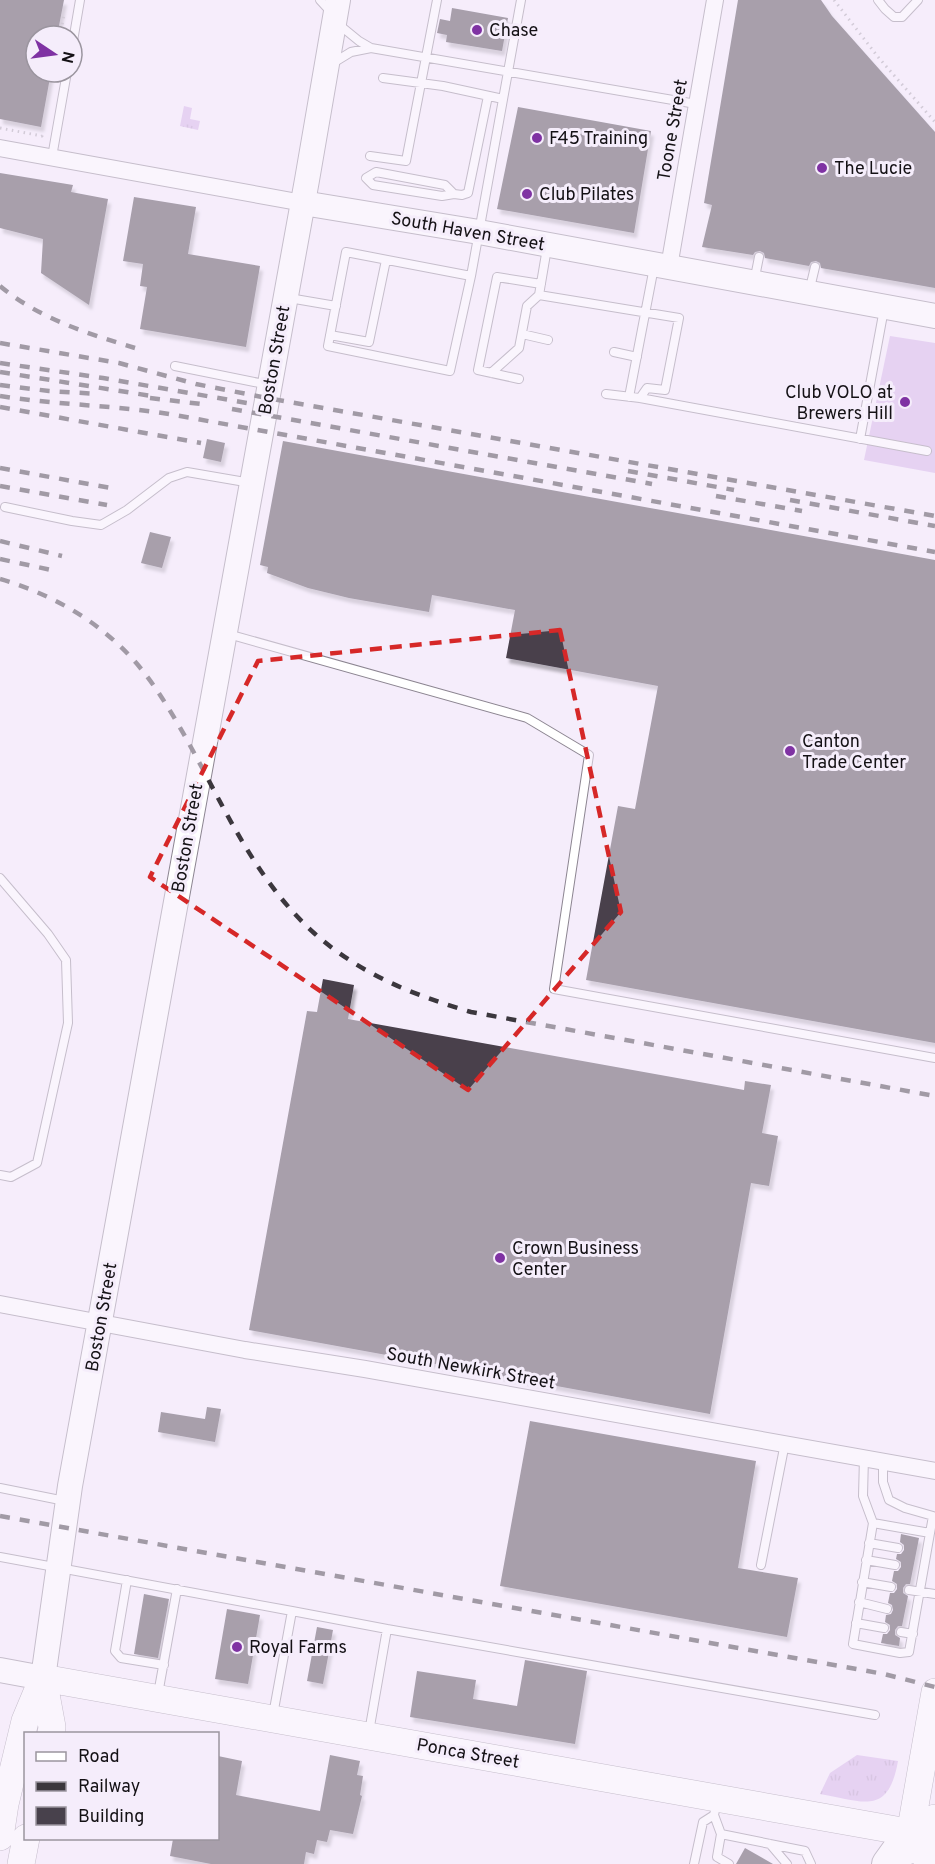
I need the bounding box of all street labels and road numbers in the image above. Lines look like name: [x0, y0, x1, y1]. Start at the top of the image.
street label: Toone Street: [653, 78, 694, 183]
street label: South Haven Street: [389, 208, 546, 257]
street label: Boston Street: [255, 304, 296, 417]
street label: Boston Street: [168, 782, 209, 895]
street label: Boston Street: [82, 1261, 123, 1374]
street label: South Newkirk Street: [385, 1343, 557, 1396]
street label: Ponca Street: [415, 1734, 521, 1775]

